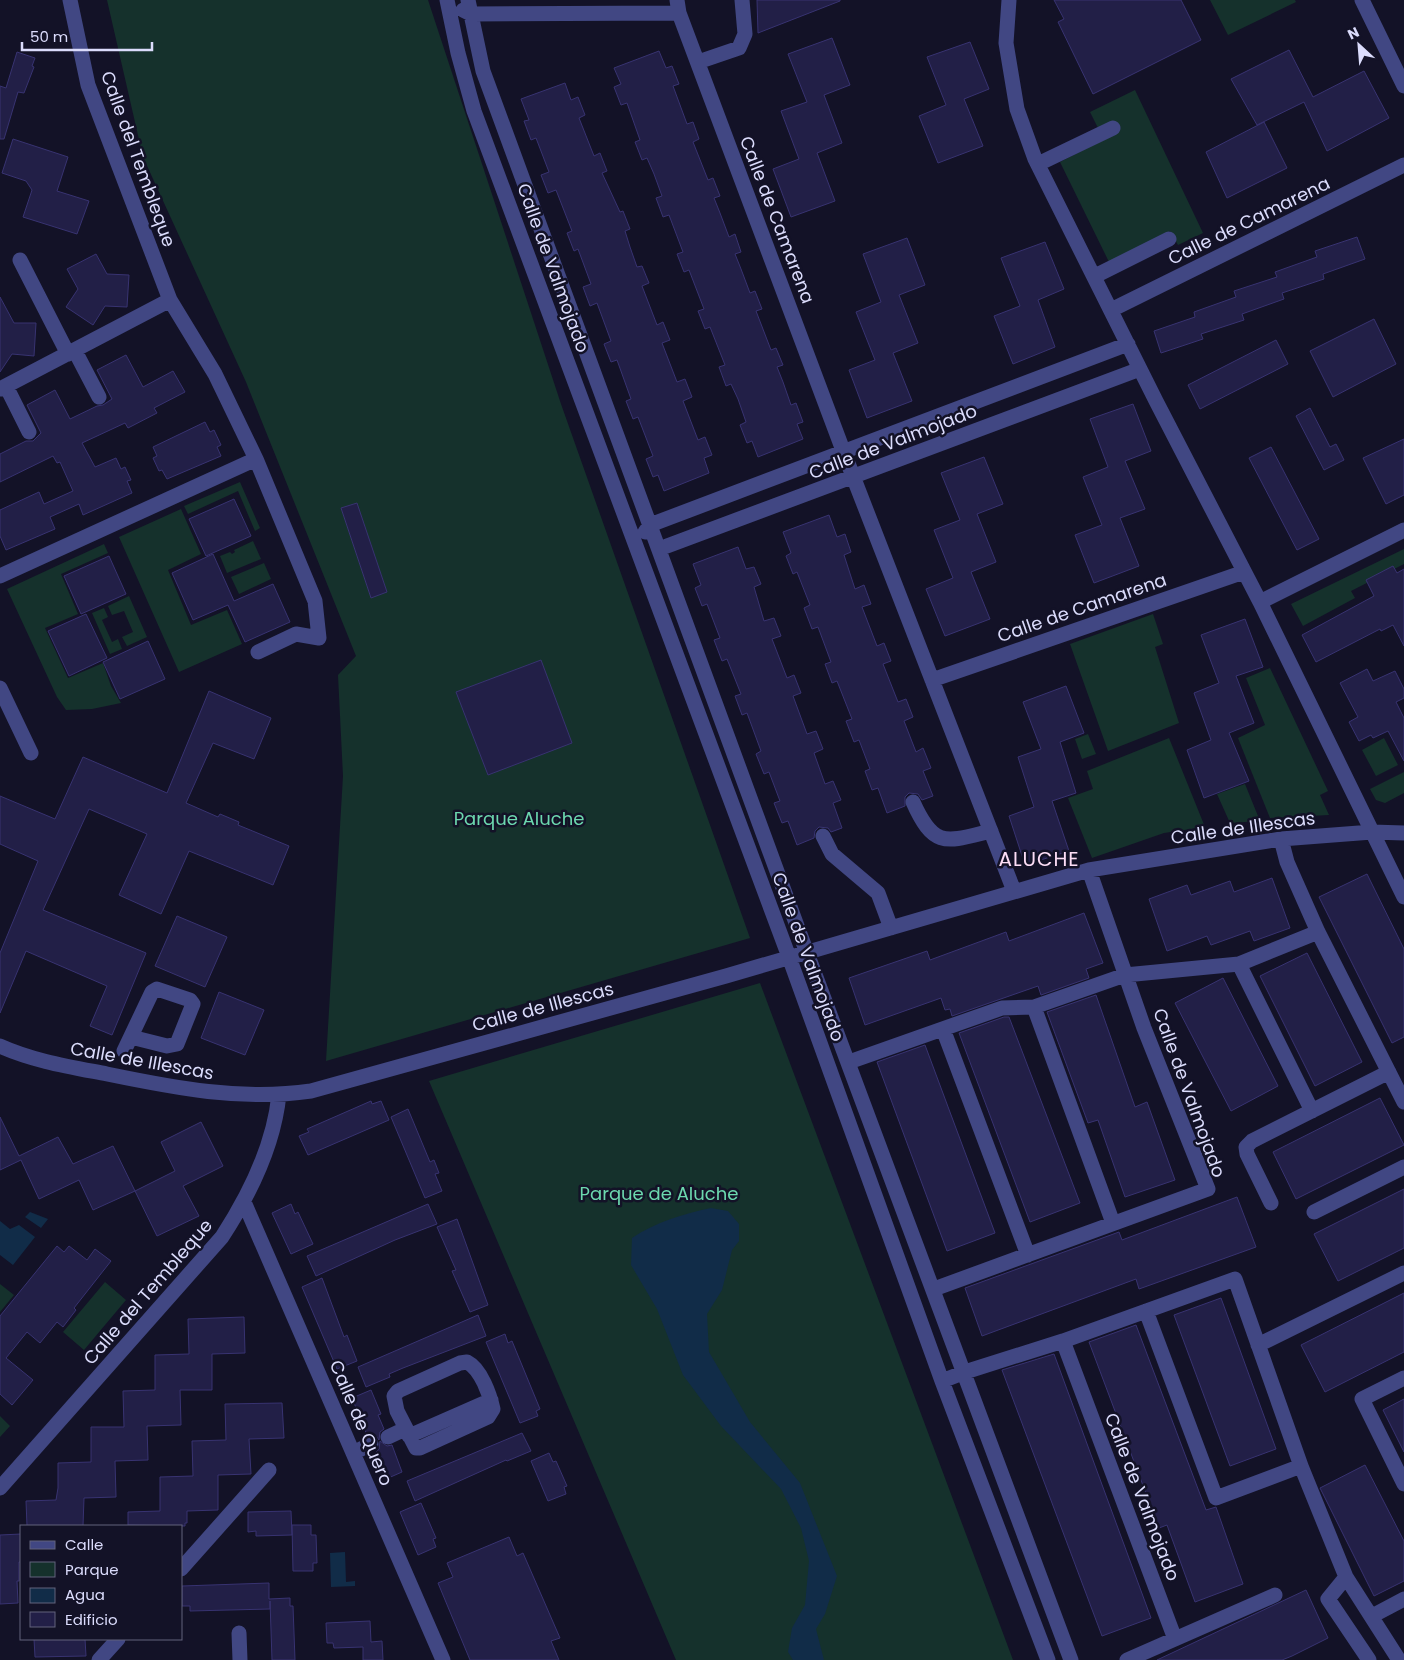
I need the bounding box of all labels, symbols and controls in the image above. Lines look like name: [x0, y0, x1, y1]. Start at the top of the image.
scale bar: [22, 20, 152, 52]
north arrow: [1334, 20, 1384, 70]
text: N: [1344, 22, 1362, 45]
text: 50 m: [30, 26, 68, 47]
street label: Calle del Tembleque: [95, 67, 182, 250]
street label: Calle de Camarena: [734, 133, 821, 307]
street label: Calle de Camarena: [1164, 170, 1334, 271]
street label: Calle de Valmojado: [511, 180, 596, 356]
street label: Calle de Valmojado: [805, 398, 980, 485]
street label: Calle de Camarena: [994, 567, 1170, 648]
street label: Calle de Illescas: [1169, 805, 1317, 850]
park label: Parque Aluche: [454, 806, 584, 831]
district label: ALUCHE: [998, 845, 1080, 873]
street label: Calle de Valmojado: [766, 869, 851, 1045]
street label: Calle de Illescas: [469, 976, 616, 1037]
street label: Calle de Valmojado: [1147, 1005, 1232, 1181]
street label: Calle de Illescas: [68, 1036, 216, 1085]
park label: Parque de Aluche: [580, 1181, 738, 1206]
street label: Calle del Tembleque: [77, 1213, 218, 1370]
street label: Calle de Quero: [324, 1356, 399, 1489]
street label: Calle de Valmojado: [1099, 1409, 1186, 1584]
legend: [20, 1525, 182, 1640]
text: Calle: [65, 1534, 103, 1555]
text: Parque: [65, 1559, 118, 1580]
text: Agua: [65, 1584, 105, 1605]
text: Edificio: [65, 1609, 118, 1630]

